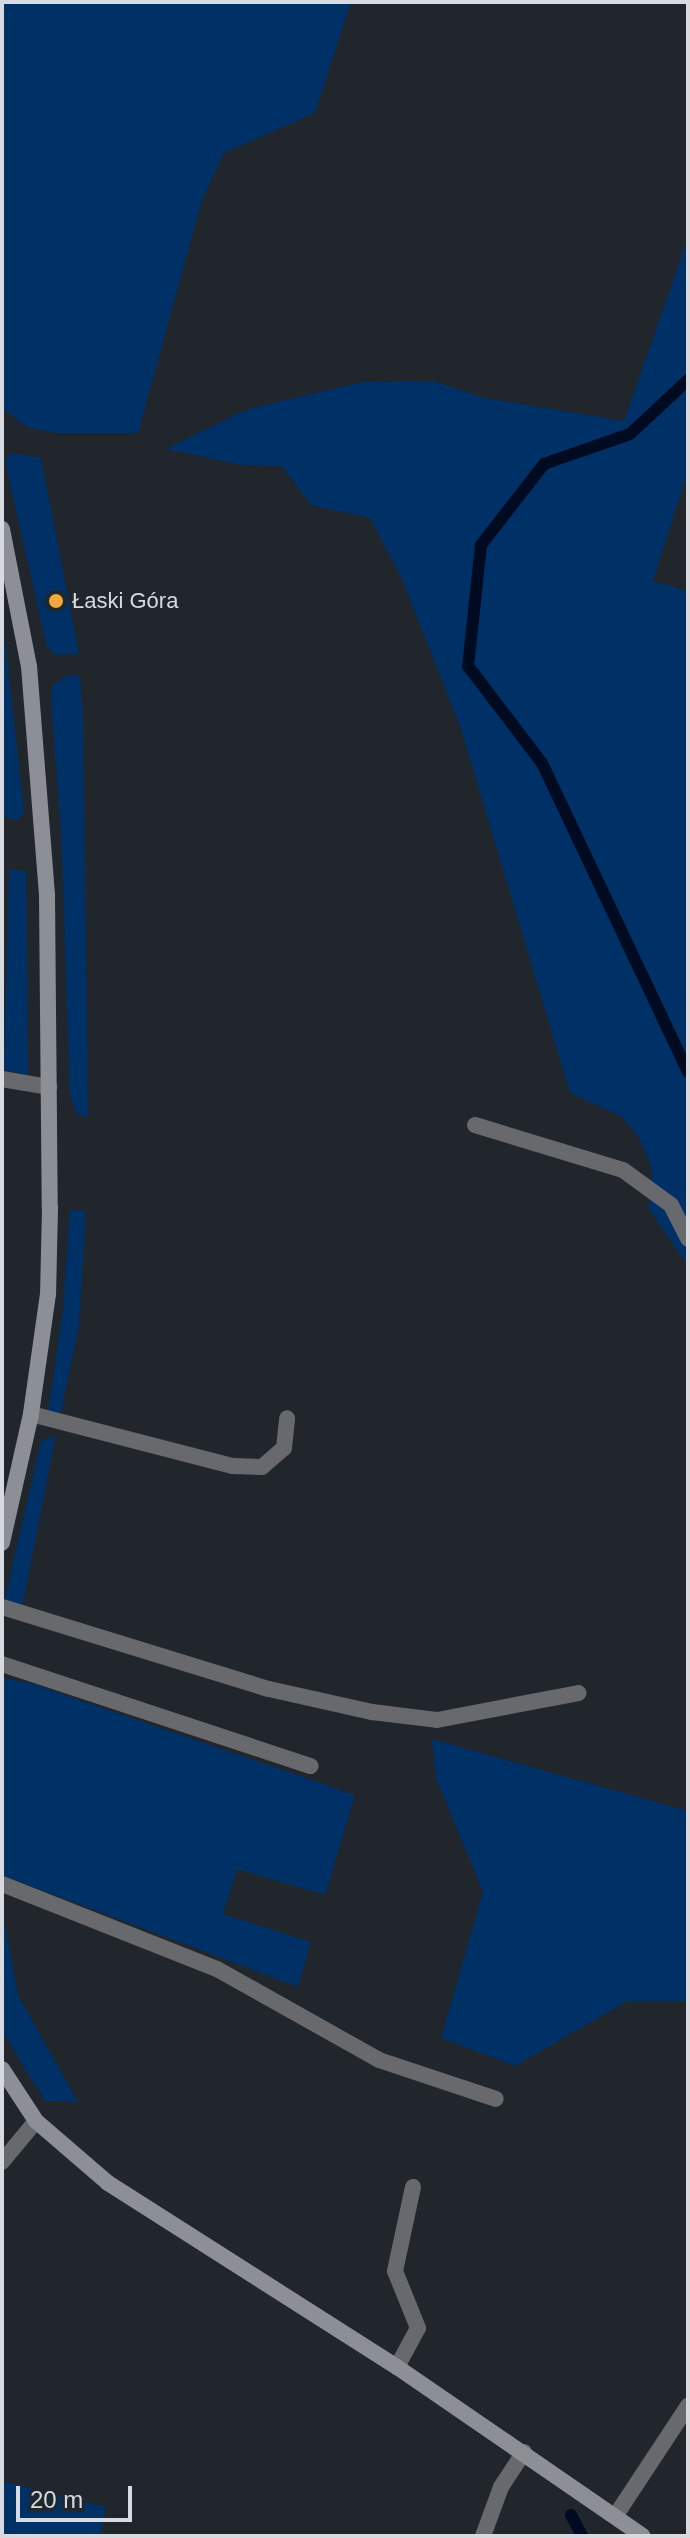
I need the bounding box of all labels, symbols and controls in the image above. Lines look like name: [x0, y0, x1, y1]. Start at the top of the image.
place label: Łaski Góra: [72, 588, 178, 614]
marker: Łaski Góra: [47, 592, 65, 610]
scale bar: [20, 2470, 136, 2520]
text: 20 m: [30, 2486, 83, 2513]

